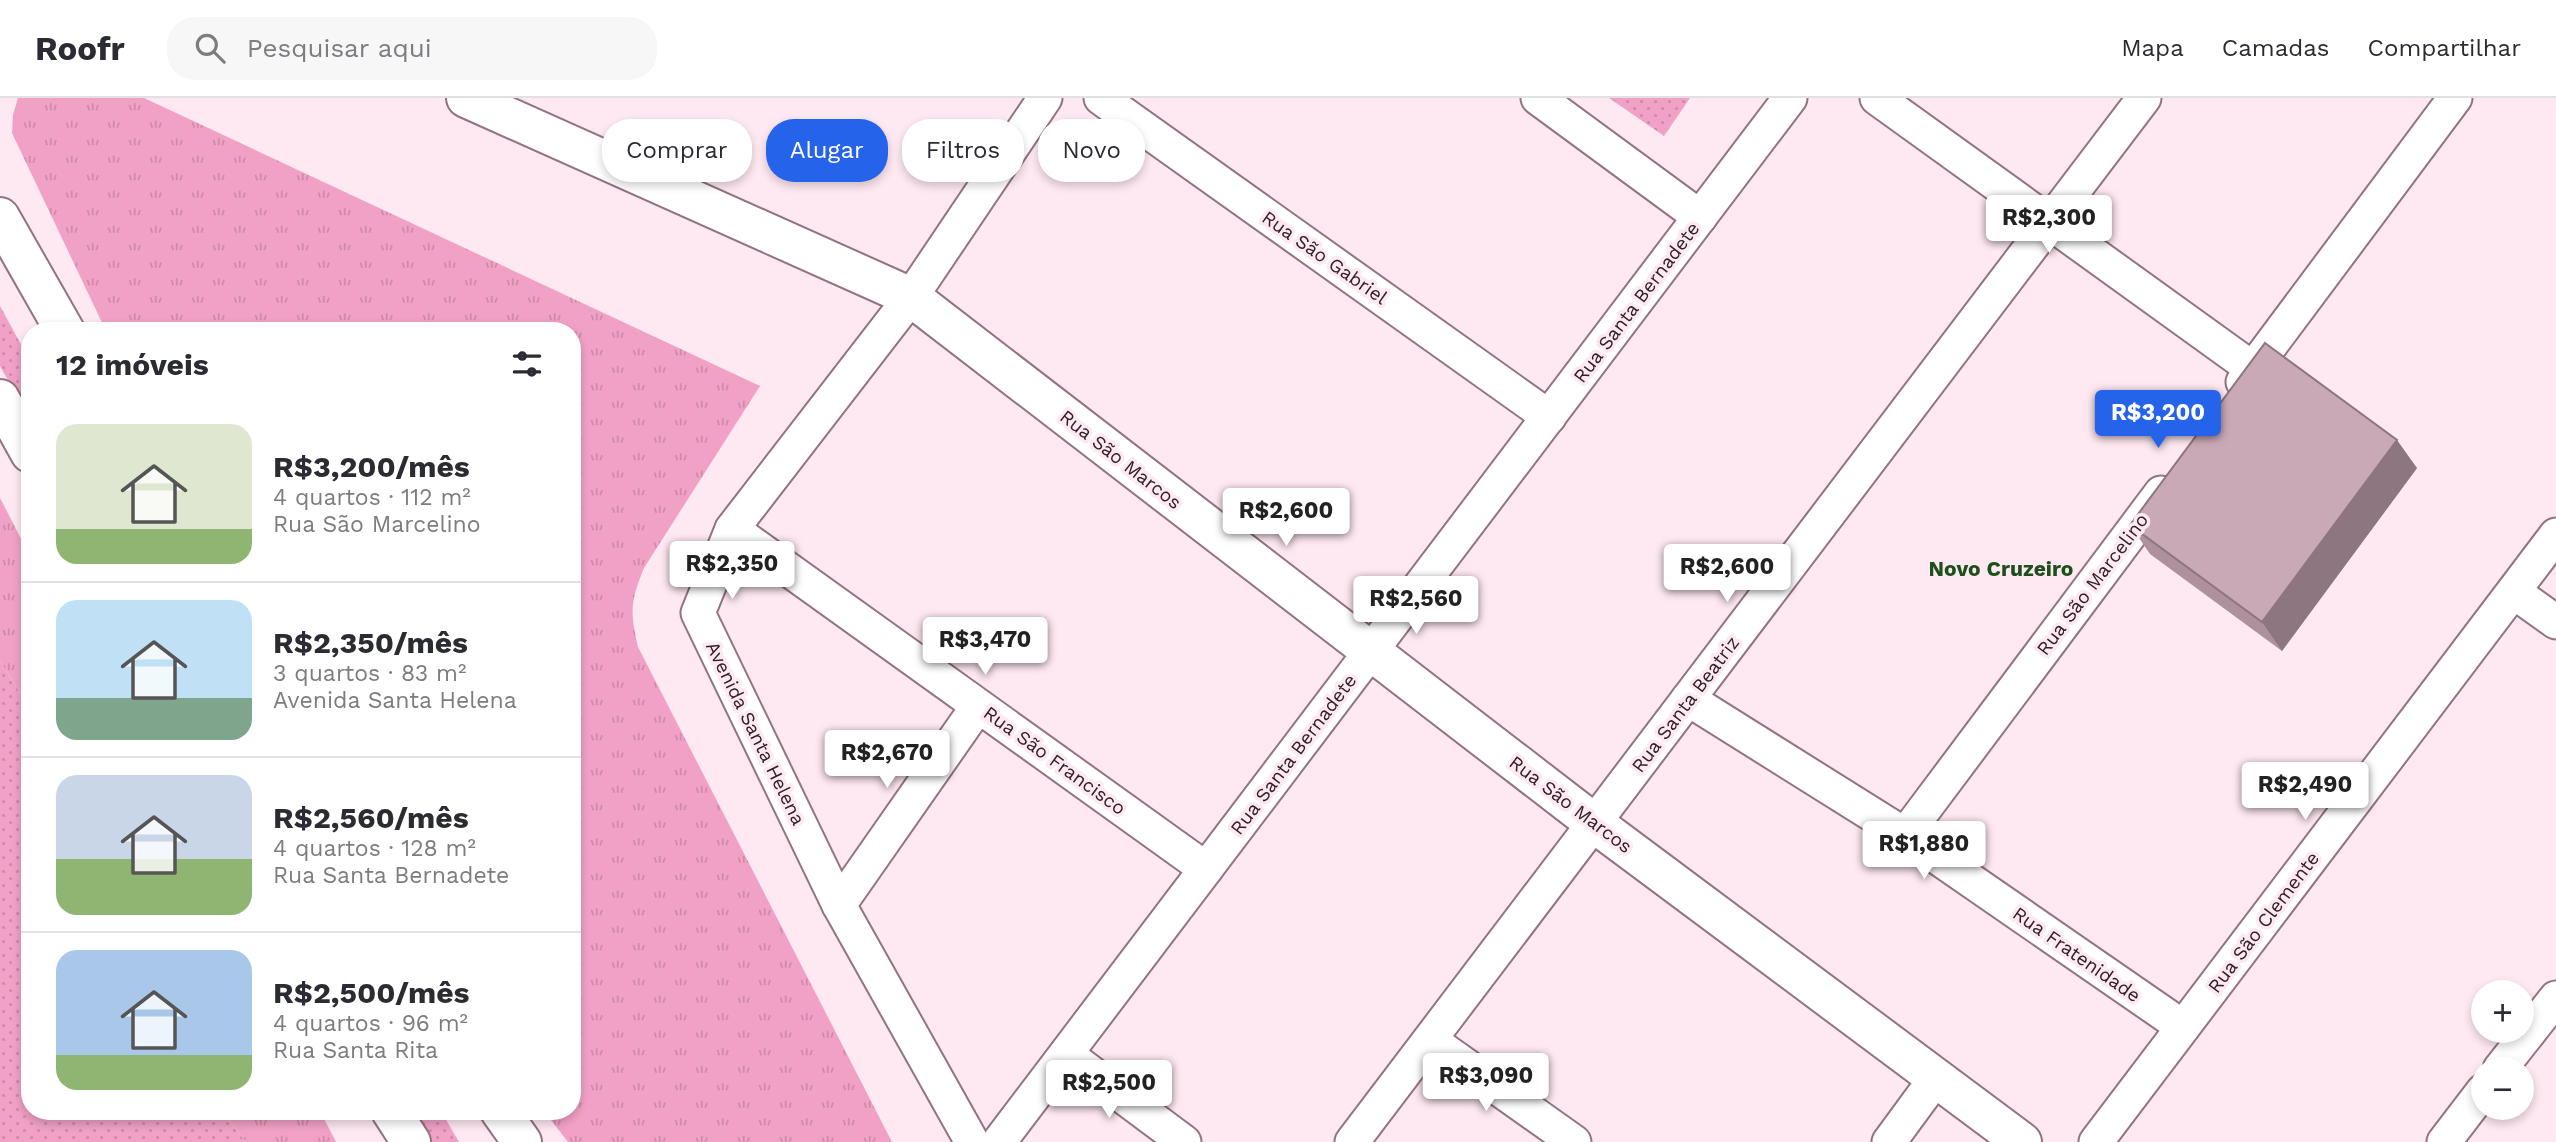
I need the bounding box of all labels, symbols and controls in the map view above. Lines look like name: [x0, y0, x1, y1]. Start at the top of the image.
search box: [167, 17, 657, 80]
text: Roofr: [35, 29, 125, 68]
icon: search: [191, 29, 229, 67]
text: Pesquisar aqui: [247, 33, 432, 63]
text: Mapa: [2121, 34, 2184, 62]
text: Camadas: [2222, 34, 2330, 62]
text: Compartilhar: [2368, 34, 2521, 62]
chip: Comprar: [602, 119, 752, 182]
chip: Alugar: [766, 119, 888, 182]
chip: Filtros: [902, 119, 1024, 182]
chip: Novo: [1038, 119, 1145, 182]
pin: R$2,300: [1984, 195, 2114, 255]
text: R$2,300: [2002, 204, 2096, 231]
street label: Rua São Gabriel: [1258, 206, 1392, 309]
street label: Rua Santa Bernadete: [1568, 217, 1704, 387]
icon: filters: [508, 345, 546, 383]
text: 12 imóveis: [56, 347, 209, 382]
pin: R$3,200: [2093, 390, 2223, 450]
text: R$3,200: [2111, 399, 2205, 426]
street label: Rua São Marcos: [1055, 405, 1186, 514]
text: R$3,200/mês: [273, 449, 470, 484]
icon: home: [112, 452, 196, 536]
text: 4 quartos · 112 m²: [273, 484, 471, 511]
pin: R$2,600: [1221, 489, 1351, 548]
text: R$2,600: [1239, 497, 1333, 524]
street label: Rua São Marcelino: [2032, 509, 2153, 660]
text: Rua São Marcelino: [273, 511, 481, 538]
pin: R$2,350: [667, 542, 797, 601]
pin: R$2,600: [1662, 545, 1792, 604]
text: R$2,350: [686, 550, 778, 577]
text: R$2,600: [1680, 553, 1774, 580]
district label: Novo Cruzeiro: [1929, 556, 2073, 581]
pin: R$2,560: [1351, 576, 1481, 636]
text: R$2,560: [1369, 585, 1463, 612]
pin: R$3,470: [920, 618, 1050, 677]
text: R$2,350/mês: [273, 625, 468, 660]
text: R$3,470: [939, 626, 1031, 653]
icon: home: [112, 628, 196, 712]
street label: Rua Santa Beatriz: [1627, 632, 1744, 777]
street label: Avenida Santa Helena: [701, 638, 810, 829]
text: 3 quartos · 83 m²: [273, 660, 466, 687]
street label: Rua Santa Bernadete: [1225, 669, 1361, 839]
text: Avenida Santa Helena: [273, 687, 517, 714]
street label: Rua São Francisco: [979, 701, 1130, 820]
pin: R$2,670: [822, 730, 952, 790]
text: R$2,670: [841, 739, 933, 766]
street label: Rua São Marcos: [1505, 751, 1637, 858]
pin: R$2,490: [2240, 762, 2370, 822]
text: R$2,490: [2258, 771, 2352, 798]
text: R$2,560/mês: [273, 800, 469, 835]
icon: home: [112, 803, 196, 887]
pin: R$1,880: [1859, 822, 1989, 881]
text: R$1,880: [1879, 830, 1969, 857]
text: 4 quartos · 128 m²: [273, 835, 476, 862]
street label: Rua São Clemente: [2203, 847, 2324, 998]
text: Rua Santa Bernadete: [273, 862, 509, 889]
street label: Rua Fratenidade: [2008, 902, 2145, 1007]
text: R$2,500/mês: [273, 975, 470, 1010]
icon: home: [112, 978, 196, 1062]
map controls: [2471, 980, 2534, 1120]
button: +: [2471, 980, 2534, 1043]
text: 4 quartos · 96 m²: [273, 1010, 468, 1037]
text: Rua Santa Rita: [273, 1037, 438, 1064]
pin: R$3,090: [1421, 1054, 1551, 1113]
button: −: [2471, 1057, 2534, 1120]
pin: R$2,500: [1044, 1060, 1174, 1120]
text: R$3,090: [1439, 1062, 1533, 1089]
text: R$2,500: [1062, 1069, 1156, 1096]

